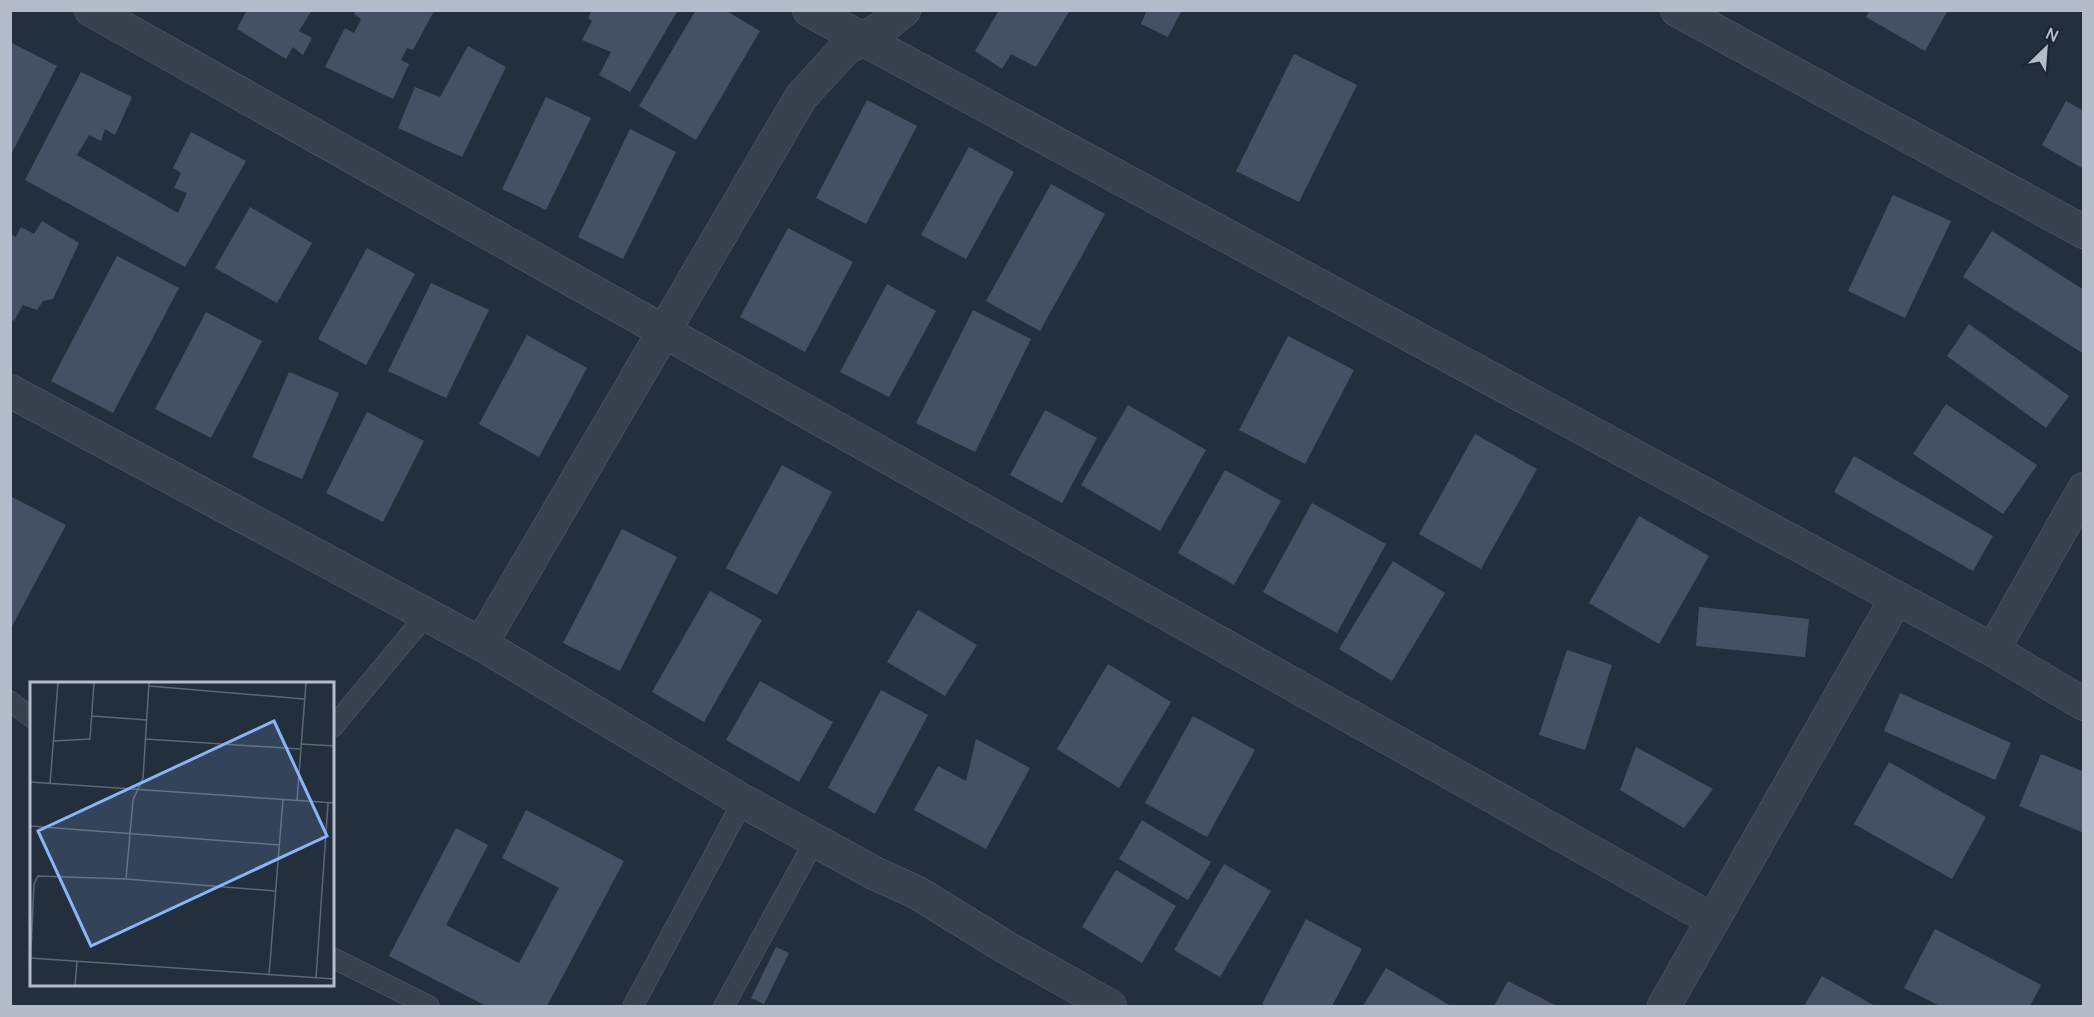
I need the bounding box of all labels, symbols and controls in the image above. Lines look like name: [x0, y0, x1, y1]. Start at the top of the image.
north arrow: [2016, 18, 2076, 78]
text: N: [2042, 22, 2062, 47]
inset map: [30, 682, 334, 987]

